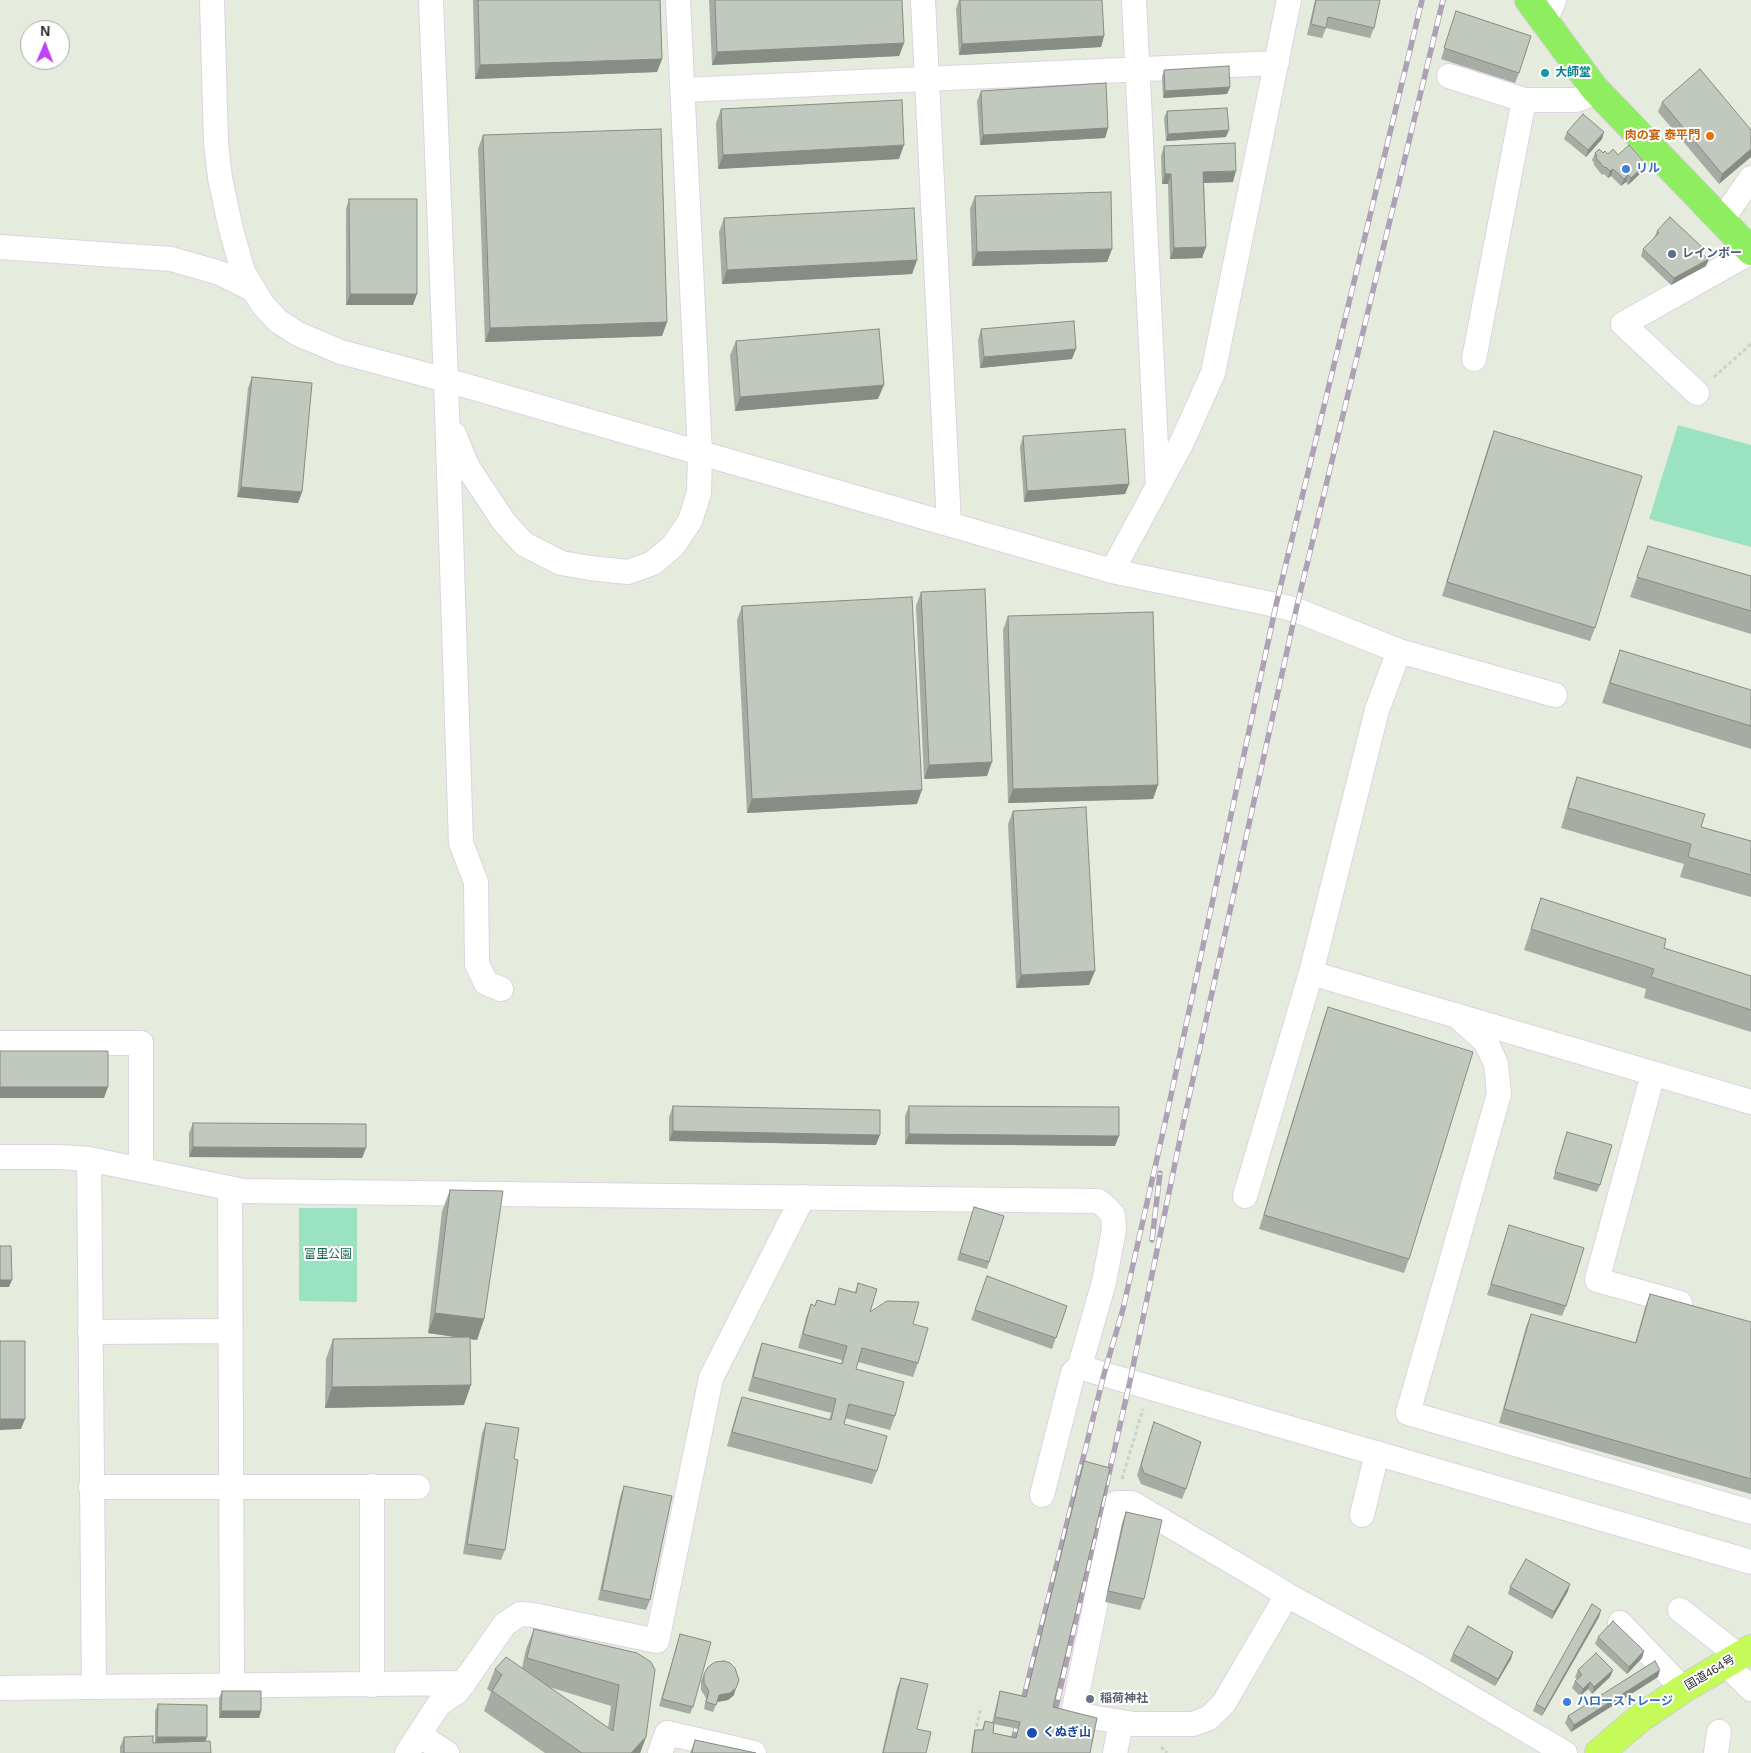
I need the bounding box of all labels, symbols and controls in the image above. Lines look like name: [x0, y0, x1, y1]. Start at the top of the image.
north arrow: [20, 20, 70, 70]
text: N: [40, 23, 50, 39]
place label: 大師堂: [1555, 66, 1591, 80]
marker: 大師堂: [1539, 67, 1551, 79]
place label: 肉の宴 泰平門: [1625, 129, 1700, 143]
marker: 肉の宴 泰平門: [1704, 130, 1716, 142]
place label: リル: [1636, 162, 1660, 176]
marker: リル: [1620, 163, 1632, 175]
place label: レインボー: [1682, 247, 1742, 261]
marker: レインボー: [1666, 248, 1678, 260]
park label: 富里公園: [304, 1248, 352, 1262]
street label: 国道464号: [1682, 1652, 1738, 1694]
place label: 稲荷神社: [1100, 1692, 1148, 1706]
marker: 稲荷神社: [1084, 1693, 1096, 1705]
place label: ハローストレージ: [1577, 1695, 1673, 1709]
marker: ハローストレージ: [1561, 1696, 1573, 1708]
marker: くぬぎ山: [1025, 1726, 1039, 1740]
place label: くぬぎ山: [1043, 1726, 1091, 1740]

